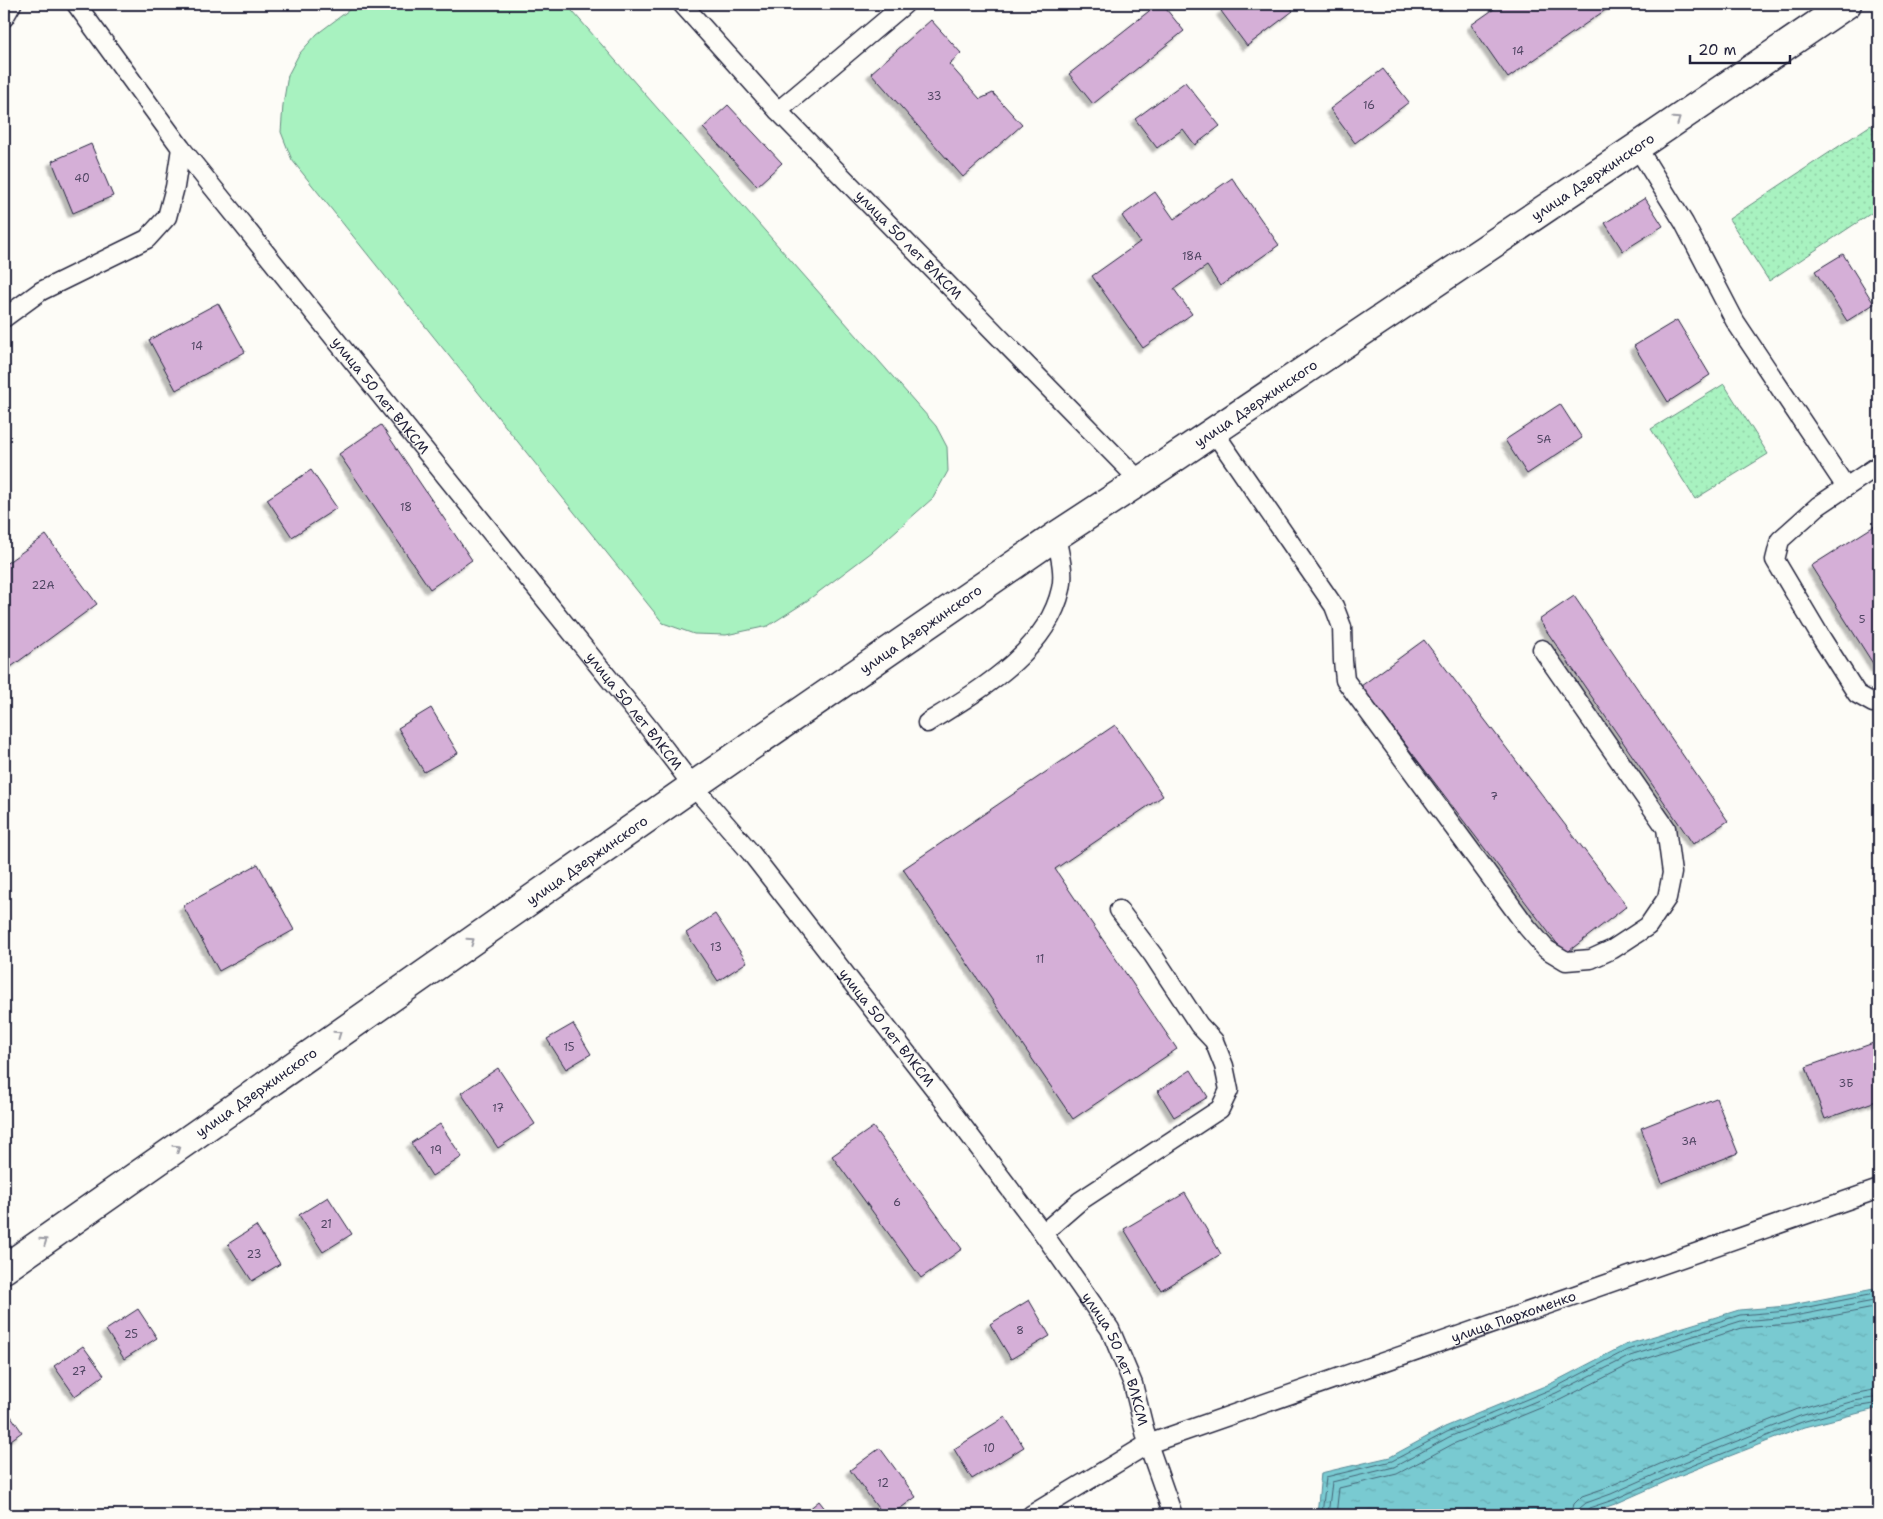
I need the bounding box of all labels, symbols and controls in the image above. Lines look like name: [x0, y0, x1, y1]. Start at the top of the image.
scale bar: [1690, 32, 1790, 64]
text: 20 m: [1698, 40, 1737, 60]
house number: 14: [1512, 44, 1524, 59]
house number: 33: [927, 89, 941, 104]
house number: 16: [1363, 98, 1375, 113]
one-way arrow: [1672, 117, 1681, 126]
street label: улица Дзержинского: [1528, 129, 1658, 225]
house number: 40: [74, 171, 90, 186]
street label: улица 50 лет ВЛКСМ: [852, 187, 966, 303]
house number: 18А: [1182, 249, 1202, 264]
street label: улица 50 лет ВЛКСМ: [328, 333, 433, 458]
house number: 14: [191, 339, 203, 354]
street label: улица Дзержинского: [1191, 355, 1321, 451]
house number: 5А: [1537, 432, 1551, 447]
house number: 18: [400, 500, 412, 515]
house number: 22А: [32, 578, 54, 593]
street label: улица Дзержинского: [856, 581, 985, 678]
house number: 5: [1859, 612, 1866, 627]
street label: улица 50 лет ВЛКСМ: [582, 648, 687, 774]
house number: 7: [1490, 789, 1498, 804]
street label: улица Дзержинского: [523, 811, 651, 909]
one-way arrow: [465, 938, 475, 947]
house number: 13: [710, 940, 722, 955]
house number: 11: [1036, 952, 1044, 967]
street label: улица 50 лет ВЛКСМ: [835, 965, 939, 1091]
one-way arrow: [332, 1031, 342, 1040]
house number: 15: [563, 1040, 575, 1055]
street label: улица Дзержинского: [192, 1043, 321, 1141]
house number: 3Б: [1839, 1076, 1853, 1091]
house number: 17: [492, 1101, 504, 1116]
house number: 3А: [1681, 1134, 1697, 1149]
house number: 19: [430, 1143, 442, 1158]
one-way arrow: [171, 1145, 180, 1154]
house number: 6: [893, 1195, 901, 1210]
house number: 21: [320, 1217, 332, 1232]
one-way arrow: [38, 1238, 47, 1247]
house number: 23: [247, 1247, 261, 1262]
street label: улица Пархоменко: [1449, 1286, 1578, 1347]
street label: улица 50 лет ВЛКСМ: [1078, 1289, 1152, 1428]
house number: 8: [1016, 1323, 1024, 1338]
house number: 25: [124, 1327, 138, 1342]
house number: 27: [72, 1364, 87, 1379]
house number: 10: [983, 1441, 995, 1456]
house number: 12: [877, 1476, 889, 1491]

